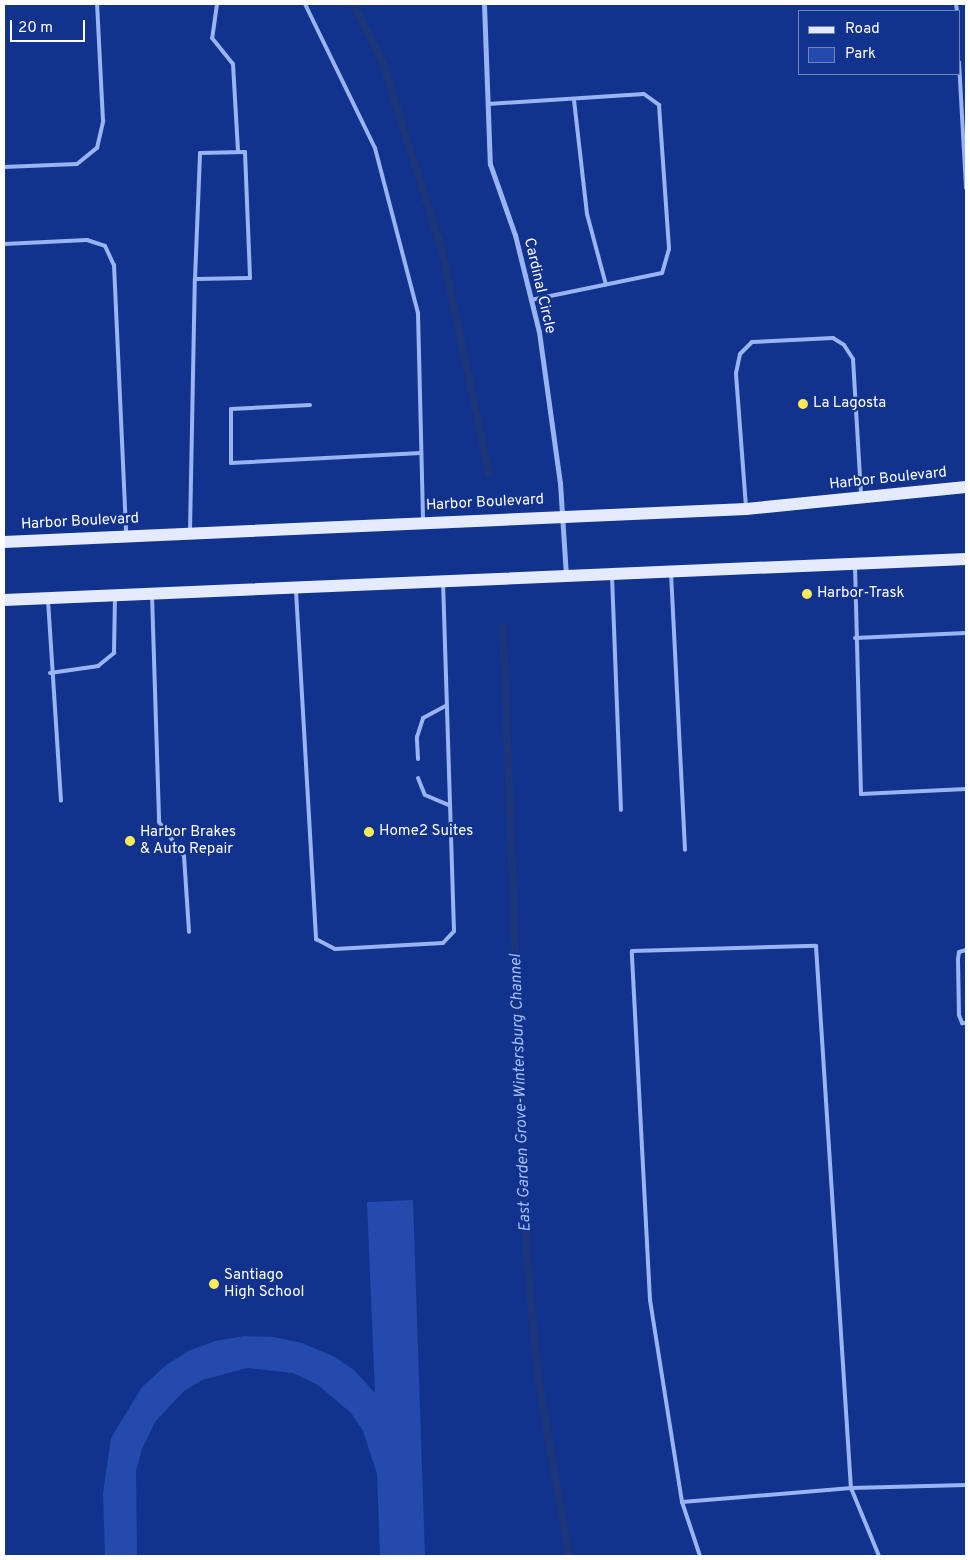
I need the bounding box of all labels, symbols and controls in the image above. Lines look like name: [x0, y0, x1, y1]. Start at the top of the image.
scale bar: [12, 10, 88, 42]
legend: [798, 10, 960, 75]
text: 20 m: [18, 19, 53, 38]
text: Road: [845, 20, 880, 39]
text: Park: [845, 45, 876, 64]
street label: Cardinal Circle: [519, 236, 559, 336]
place label: La Lagosta: [813, 395, 886, 413]
marker: La Lagosta: [797, 398, 809, 410]
street label: Harbor Boulevard: [828, 464, 948, 494]
street label: Harbor Boulevard: [426, 491, 544, 515]
street label: Harbor Boulevard: [21, 510, 139, 534]
place label: Harbor-Trask: [817, 585, 904, 603]
marker: Harbor-Trask: [801, 588, 813, 600]
place label: Harbor Brakes & Auto Repair: [140, 823, 236, 858]
place label: Home2 Suites: [379, 823, 473, 841]
marker: Home2 Suites: [363, 826, 375, 838]
marker: Harbor Brakes & Auto Repair: [124, 835, 136, 847]
water label: East Garden Grove-Wintersburg Channel: [507, 954, 535, 1232]
place label: Santiago High School: [224, 1266, 305, 1301]
marker: Santiago High School: [208, 1278, 220, 1290]

